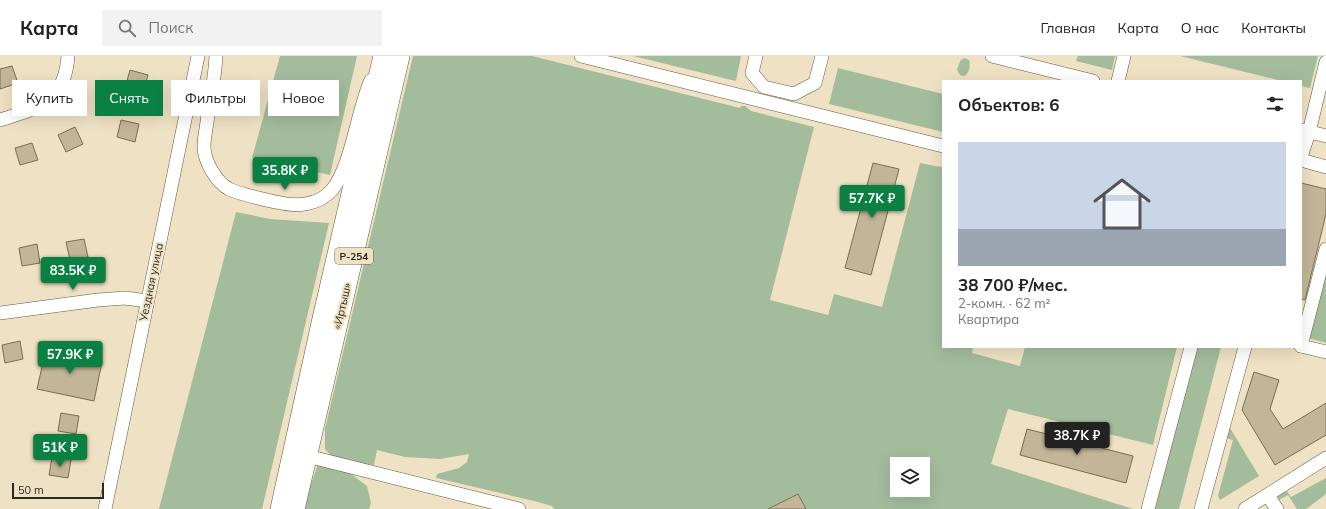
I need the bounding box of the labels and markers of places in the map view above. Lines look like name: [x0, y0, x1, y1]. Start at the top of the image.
pin: 35.8K ₽: [248, 157, 322, 191]
pin: 57.7K ₽: [835, 185, 909, 219]
pin: 83.5K ₽: [36, 257, 110, 291]
pin: 57.9K ₽: [33, 341, 107, 375]
pin: 38.7K ₽: [1040, 422, 1114, 456]
pin: 51K ₽: [32, 434, 88, 468]

